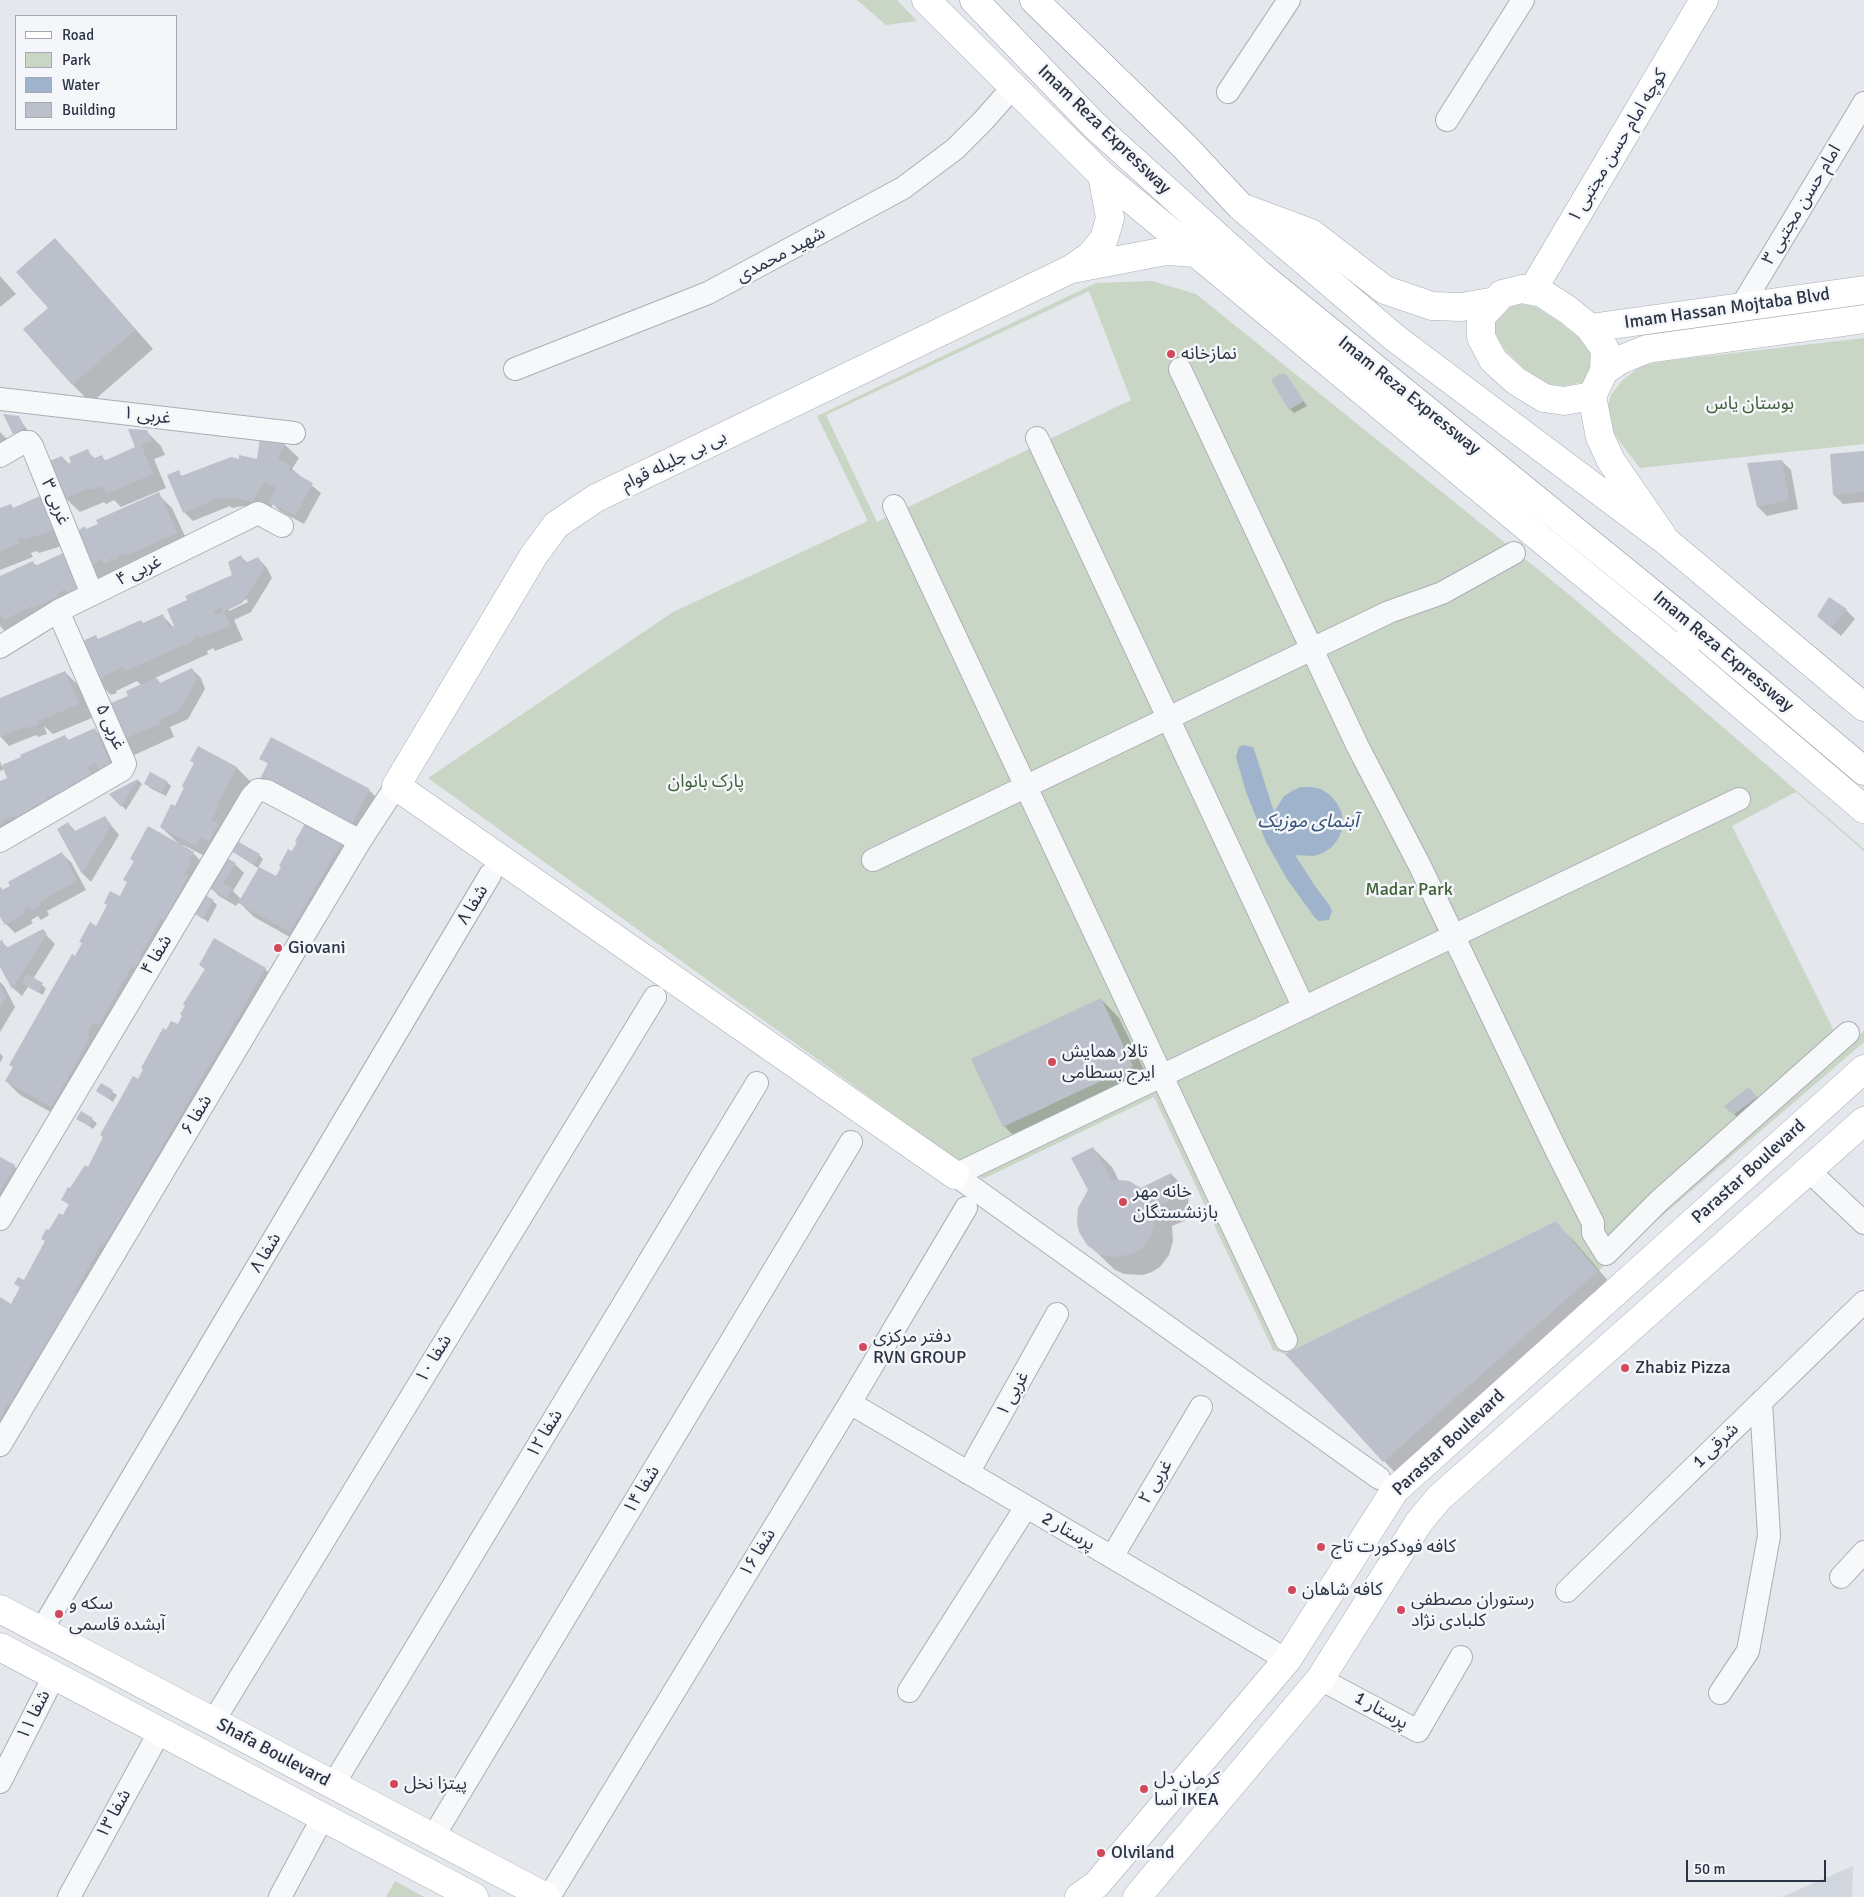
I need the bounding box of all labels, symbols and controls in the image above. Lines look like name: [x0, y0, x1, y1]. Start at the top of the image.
legend: [15, 15, 178, 130]
text: Road: [62, 26, 94, 44]
text: Park: [62, 51, 91, 69]
street label: Imam Reza Expressway: [1033, 61, 1175, 199]
street label: کوچه امام حسن مجتبی ۱: [1564, 65, 1672, 227]
text: Water: [62, 76, 100, 94]
text: Building: [62, 101, 116, 119]
street label: امام حسن مجتبی ۳: [1758, 141, 1846, 269]
street label: شهید محمدی: [733, 222, 829, 288]
street label: Imam Hassan Mojtaba Blvd: [1623, 284, 1831, 334]
street label: Imam Reza Expressway: [1333, 332, 1485, 460]
place label: نمازخانه: [1181, 343, 1237, 365]
marker: نمازخانه: [1165, 348, 1177, 360]
park label: بوستان یاس: [1706, 393, 1794, 415]
street label: غربی ۱: [122, 402, 172, 430]
street label: بی بی جلیله قوام: [618, 426, 730, 496]
street label: غربی ۳: [36, 476, 74, 528]
street label: غربی ۴: [113, 551, 165, 591]
street label: Imam Reza Expressway: [1648, 587, 1798, 717]
street label: غربی ۵: [90, 701, 130, 753]
park label: پارک بانوان: [668, 771, 744, 793]
water label: آبنمای موزیک: [1258, 811, 1358, 833]
park label: Madar Park: [1365, 879, 1453, 901]
street label: شفا ۸: [453, 881, 493, 929]
street label: شفا ۴: [137, 931, 177, 979]
place label: Giovani: [288, 937, 346, 959]
marker: Giovani: [272, 942, 284, 954]
place label: تالار همایش ایرج بسطامی: [1062, 1041, 1155, 1084]
marker: تالار همایش ایرج بسطامی: [1046, 1056, 1058, 1068]
street label: شفا ۶: [177, 1091, 217, 1139]
street label: Parastar Boulevard: [1688, 1115, 1810, 1229]
place label: خانه مهر بازنشستگان: [1133, 1181, 1218, 1224]
marker: خانه مهر بازنشستگان: [1117, 1196, 1129, 1208]
street label: شفا ۸: [246, 1229, 286, 1277]
place label: دفتر مرکزی RVN GROUP: [873, 1326, 966, 1368]
street label: شفا ۱۰: [411, 1331, 457, 1387]
marker: دفتر مرکزی RVN GROUP: [857, 1341, 869, 1353]
place label: Zhabiz Pizza: [1635, 1357, 1731, 1379]
marker: Zhabiz Pizza: [1619, 1362, 1631, 1374]
street label: ۱ غربی: [992, 1368, 1034, 1420]
street label: Parastar Boulevard: [1388, 1385, 1510, 1501]
street label: شفا ۱۲: [522, 1406, 568, 1462]
street label: شرقی 1: [1688, 1419, 1744, 1473]
street label: ۲ غربی: [1134, 1456, 1178, 1508]
street label: شفا ۱۴: [619, 1462, 665, 1518]
street label: پرستار 2: [1037, 1508, 1099, 1556]
street label: شفا ۱۶: [735, 1525, 781, 1581]
place label: کافه فودکورت تاج: [1331, 1536, 1456, 1558]
marker: کافه فودکورت تاج: [1315, 1541, 1327, 1553]
place label: کافه شاهان: [1302, 1579, 1383, 1601]
marker: کافه شاهان: [1286, 1584, 1298, 1596]
place label: رستوران مصطفی کلبادی نژاد: [1411, 1589, 1535, 1632]
place label: سکه و آبشده قاسمی: [69, 1593, 165, 1636]
marker: رستوران مصطفی کلبادی نژاد: [1395, 1604, 1407, 1616]
marker: سکه و آبشده قاسمی: [53, 1608, 65, 1620]
street label: شفا ۱۱: [12, 1687, 56, 1743]
street label: پرستار 1: [1350, 1687, 1412, 1735]
street label: Shafa Boulevard: [213, 1714, 333, 1792]
place label: کرمان دل آسا IKEA: [1154, 1768, 1220, 1810]
place label: پیتزا نخل: [404, 1773, 467, 1795]
marker: پیتزا نخل: [388, 1778, 400, 1790]
marker: کرمان دل آسا IKEA: [1138, 1783, 1150, 1795]
street label: شفا ۱۳: [92, 1786, 136, 1842]
place label: Olviland: [1111, 1842, 1175, 1864]
marker: Olviland: [1095, 1847, 1107, 1859]
scale bar: [1689, 1850, 1829, 1882]
text: 50 m: [1694, 1860, 1725, 1878]

